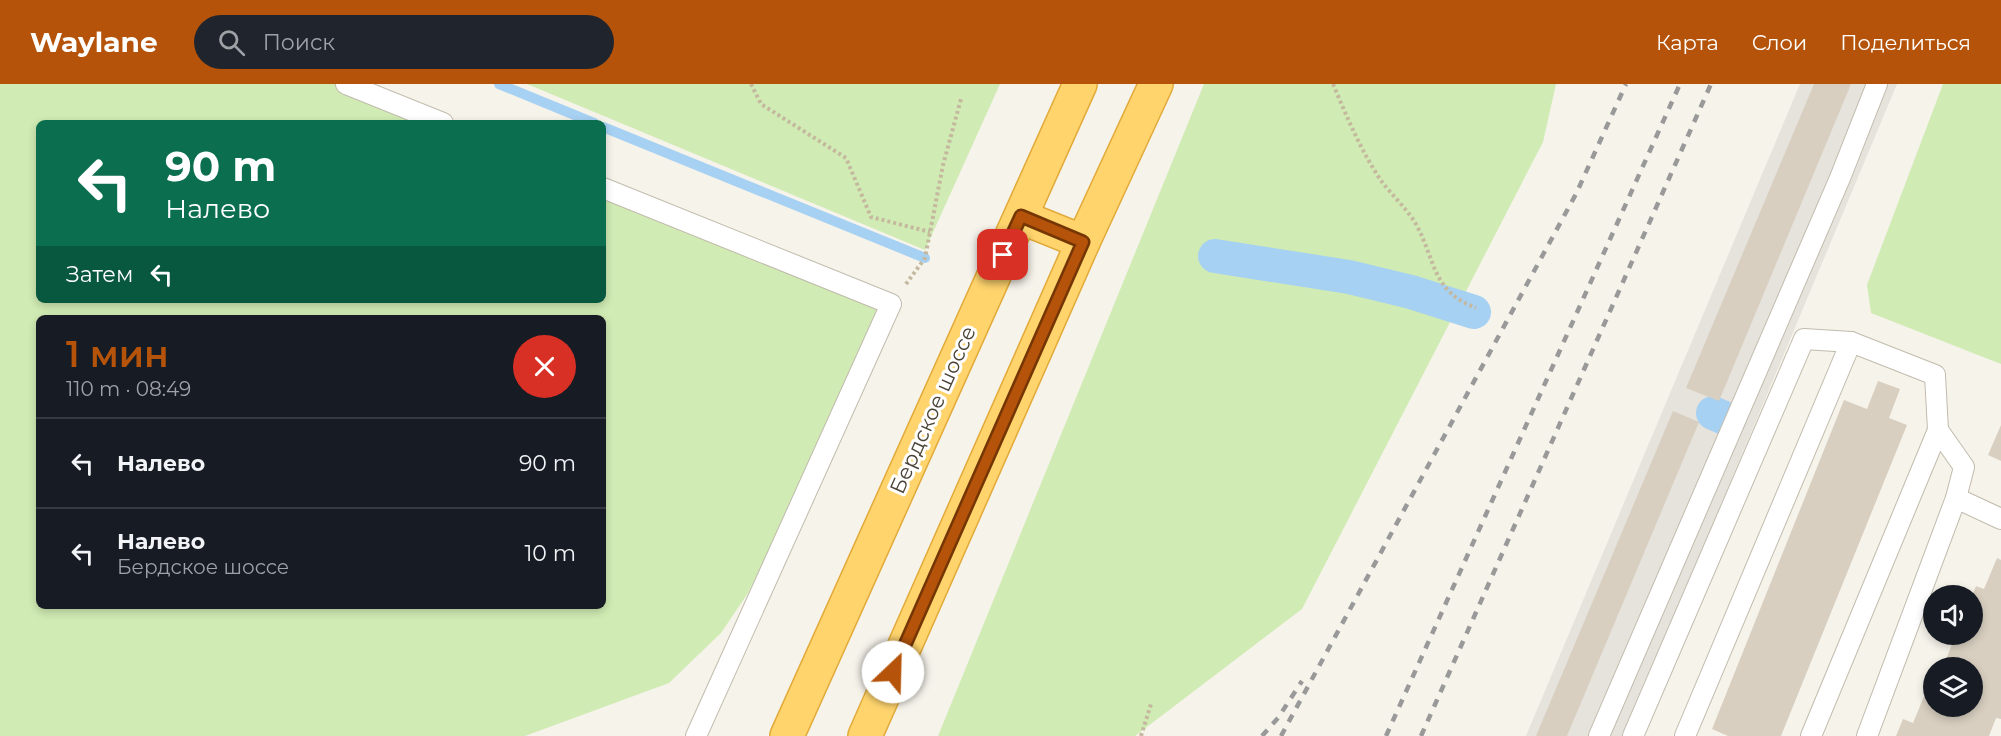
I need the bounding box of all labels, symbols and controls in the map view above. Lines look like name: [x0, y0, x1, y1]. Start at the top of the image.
search box: [194, 15, 614, 69]
text: Waylane: [30, 25, 158, 59]
icon: search: [215, 26, 248, 59]
text: Поиск: [263, 29, 335, 56]
text: Карта: [1656, 30, 1719, 55]
text: Слои: [1752, 30, 1807, 55]
text: Поделиться: [1840, 30, 1971, 55]
text: 90 m: [165, 140, 276, 192]
icon: left: [66, 144, 144, 222]
text: Налево: [165, 192, 270, 225]
pin: [977, 229, 1028, 280]
icon: arrive: [986, 238, 1019, 271]
icon: left: [145, 258, 178, 291]
text: Затем: [66, 261, 133, 288]
street label: Бердское шоссе: [884, 322, 981, 497]
text: 1 мин: [66, 332, 169, 376]
button: close: [513, 335, 576, 398]
text: 110 m · 08:49: [66, 377, 191, 401]
icon: left: [66, 447, 99, 480]
text: Налево: [117, 450, 205, 477]
text: 90 m: [519, 450, 576, 477]
text: Налево: [117, 528, 205, 555]
icon: left: [66, 537, 99, 570]
text: 10 m: [524, 540, 576, 567]
text: Бердское шоссе: [117, 555, 289, 579]
map controls: [1923, 585, 1983, 717]
button: sound: [1923, 585, 1983, 645]
position arrow: [861, 640, 925, 704]
button: layers: [1923, 657, 1983, 717]

